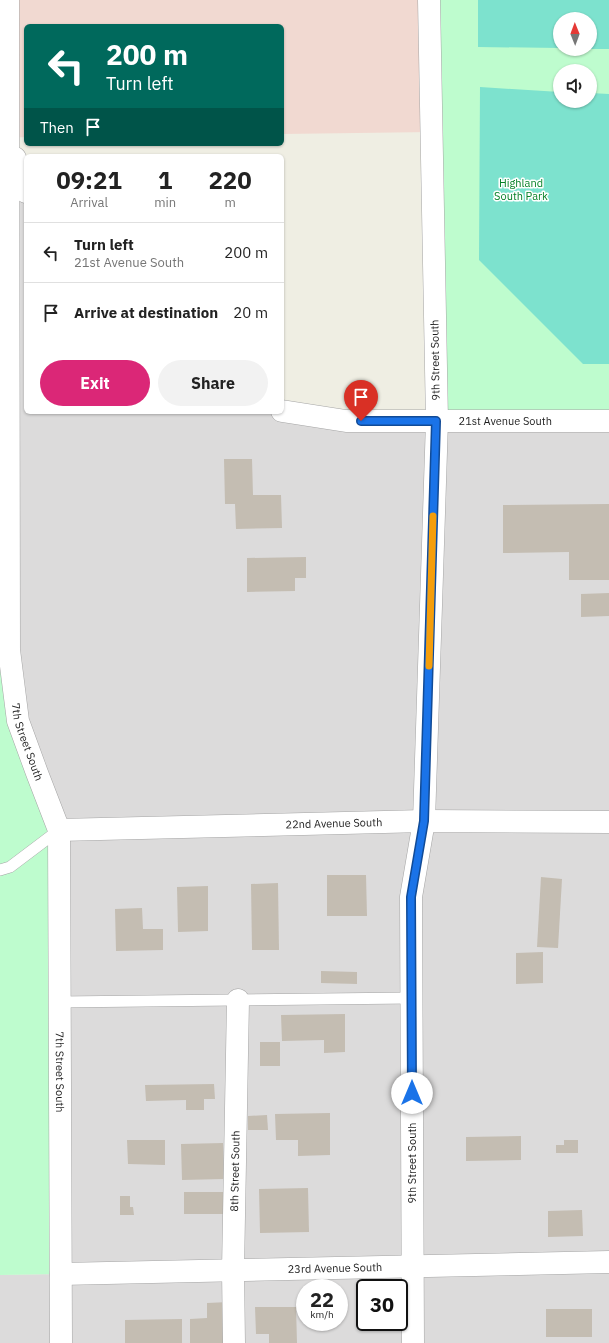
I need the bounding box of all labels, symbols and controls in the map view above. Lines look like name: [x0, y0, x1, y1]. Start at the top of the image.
north arrow: [553, 12, 597, 56]
map controls: [553, 12, 597, 108]
text: 200 m: [106, 36, 188, 73]
icon: left: [40, 40, 92, 92]
button: sound: [553, 64, 597, 108]
text: Turn left: [106, 72, 174, 95]
icon: arrive: [82, 116, 104, 138]
text: Then: [40, 118, 74, 137]
text: 09:21: [56, 164, 122, 196]
text: 1: [158, 164, 172, 196]
text: 220: [208, 164, 252, 196]
park label: Highland South Park: [494, 176, 548, 203]
text: Arrival: [70, 194, 108, 211]
text: min: [154, 194, 176, 211]
text: m: [224, 194, 236, 211]
text: Turn left: [74, 235, 134, 254]
icon: left: [40, 242, 62, 264]
text: 200 m: [224, 243, 268, 262]
text: 21st Avenue South: [74, 254, 184, 271]
icon: arrive: [40, 302, 62, 324]
text: Arrive at destination: [74, 303, 218, 322]
text: 20 m: [233, 303, 268, 322]
street label: 9th Street South: [427, 319, 443, 401]
button: Exit: [40, 360, 150, 406]
button: Share: [158, 360, 268, 406]
pin: [344, 380, 378, 421]
icon: arrive: [350, 386, 372, 408]
street label: 21st Avenue South: [459, 414, 552, 428]
street label: 7th Street South: [9, 702, 46, 783]
street label: 22nd Avenue South: [285, 815, 382, 831]
street label: 7th Street South: [53, 1031, 67, 1113]
position arrow: [391, 1072, 433, 1114]
street label: 9th Street South: [405, 1123, 419, 1203]
street label: 8th Street South: [227, 1130, 243, 1212]
street label: 23rd Avenue South: [288, 1260, 382, 1276]
speed limit sign: 30: [356, 1279, 408, 1331]
text: 22: [310, 1286, 334, 1313]
text: km/h: [310, 1308, 334, 1321]

